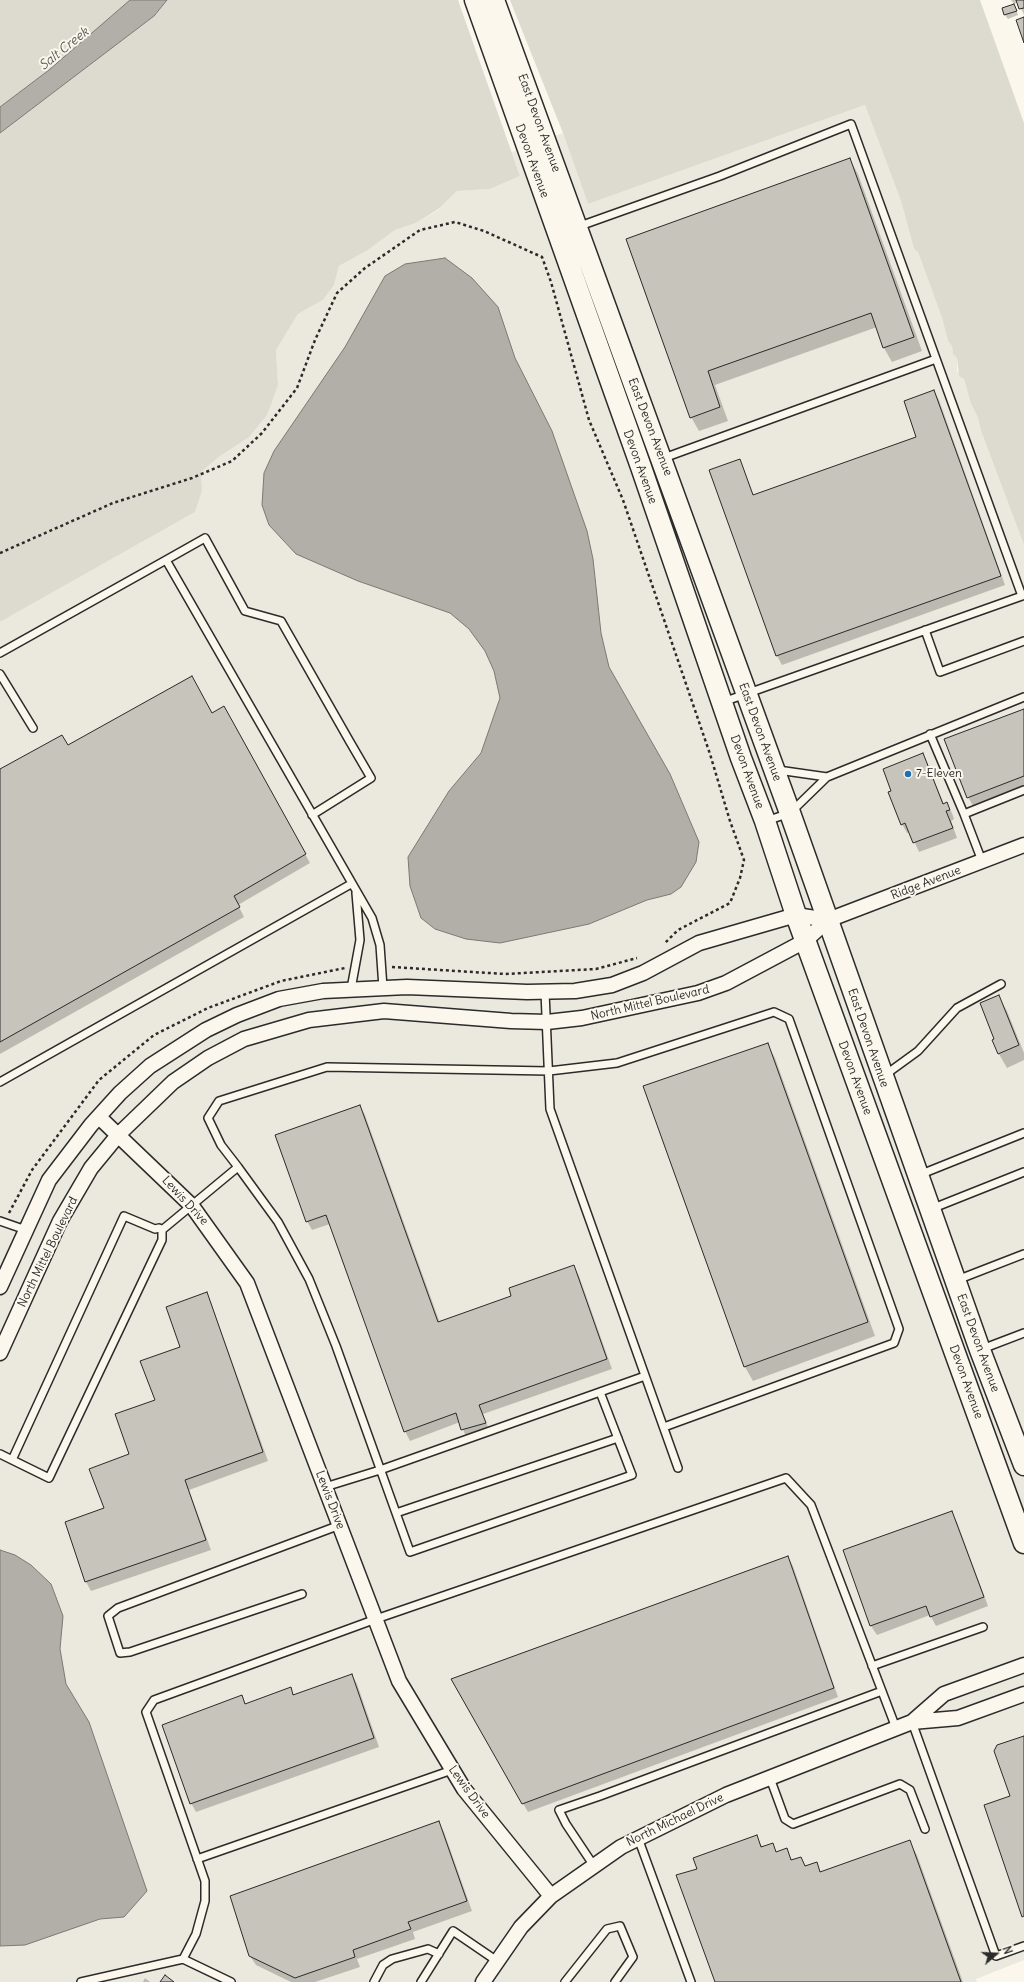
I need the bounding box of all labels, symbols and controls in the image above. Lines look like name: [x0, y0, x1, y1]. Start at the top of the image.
water label: Salt Creek: [36, 24, 92, 74]
street label: East Devon Avenue: [515, 72, 563, 174]
street label: Devon Avenue: [512, 122, 552, 200]
street label: East Devon Avenue: [625, 376, 675, 478]
street label: Devon Avenue: [620, 428, 660, 506]
street label: East Devon Avenue: [736, 681, 784, 783]
street label: Devon Avenue: [727, 733, 767, 811]
place label: 7-Eleven: [916, 767, 962, 781]
marker: 7-Eleven: [903, 769, 913, 779]
street label: Ridge Avenue: [889, 863, 963, 903]
street label: North Mittel Boulevard: [589, 982, 711, 1024]
street label: East Devon Avenue: [844, 987, 892, 1089]
street label: Devon Avenue: [835, 1039, 875, 1117]
street label: Lewis Drive: [159, 1174, 211, 1228]
street label: North Mittel Boulevard: [15, 1194, 81, 1310]
street label: East Devon Avenue: [954, 1292, 1002, 1394]
street label: Devon Avenue: [946, 1343, 986, 1421]
street label: Lewis Drive: [312, 1469, 348, 1531]
street label: Lewis Drive: [445, 1763, 493, 1821]
street label: North Michael Drive: [624, 1790, 726, 1850]
north arrow: [976, 1934, 1016, 1974]
text: N: [999, 1944, 1015, 1956]

